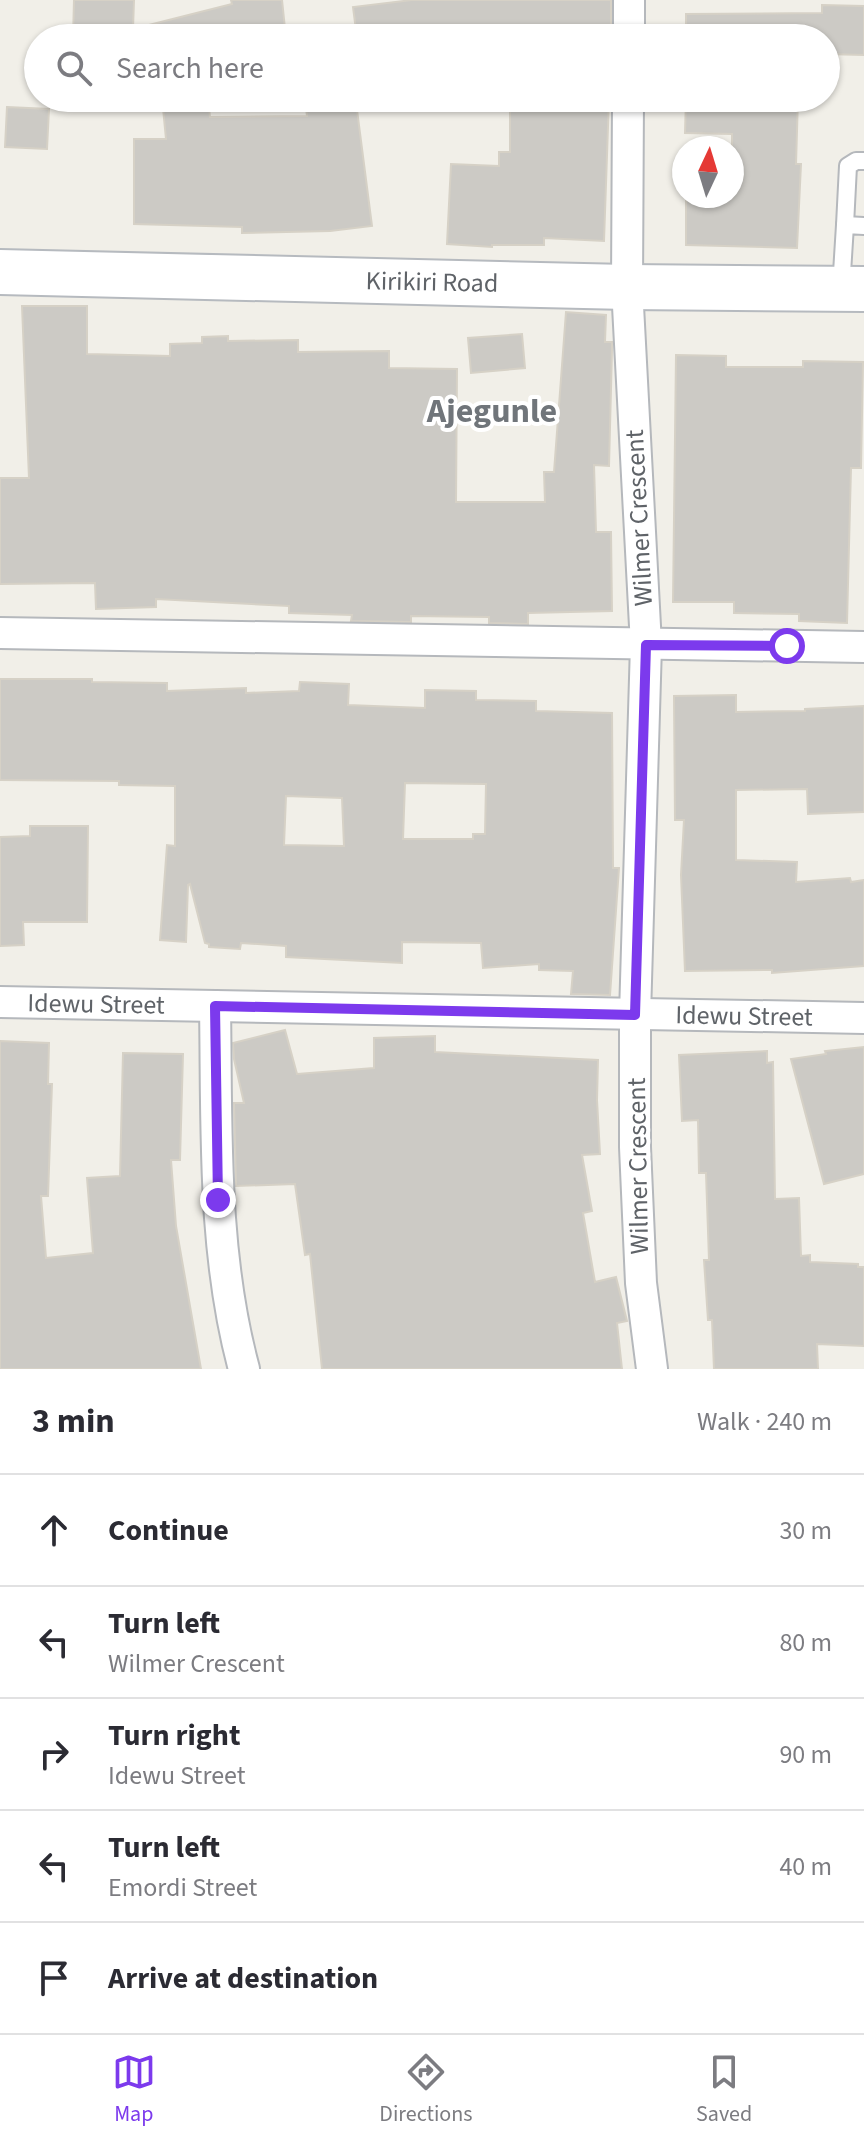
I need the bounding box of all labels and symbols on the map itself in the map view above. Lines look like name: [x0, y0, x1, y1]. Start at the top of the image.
north arrow: [672, 136, 744, 208]
street label: Kirikiri Road: [365, 262, 499, 302]
district label: Ajegunle: [426, 387, 557, 436]
street label: Wilmer Crescent: [616, 429, 662, 607]
route start: [769, 628, 805, 664]
street label: Idewu Street: [27, 984, 165, 1024]
street label: Idewu Street: [675, 996, 813, 1036]
street label: Wilmer Crescent: [618, 1077, 658, 1255]
route end: [200, 1182, 236, 1218]

